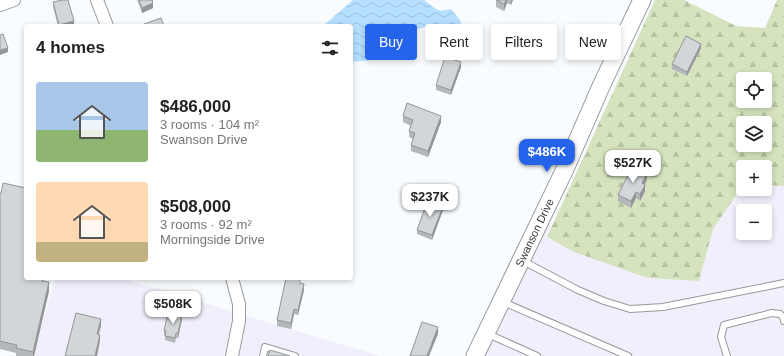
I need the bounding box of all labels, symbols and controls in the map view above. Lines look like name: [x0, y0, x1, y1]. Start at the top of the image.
chip: Buy: [365, 24, 417, 60]
chip: Rent: [425, 24, 483, 60]
chip: Filters: [491, 24, 557, 60]
chip: New: [565, 24, 621, 60]
icon: filters: [319, 37, 341, 59]
text: 4 homes: [36, 38, 105, 57]
map controls: [736, 72, 772, 240]
button: locate: [736, 72, 772, 108]
text: $486,000: [160, 97, 231, 116]
icon: home: [68, 98, 116, 146]
button: layers: [736, 116, 772, 152]
text: 3 rooms · 104 m²: [160, 117, 259, 132]
text: Swanson Drive: [160, 132, 247, 147]
pin: $486K: [519, 139, 575, 173]
text: $486K: [528, 144, 566, 159]
pin: $527K: [605, 150, 661, 184]
text: $527K: [614, 155, 652, 170]
button: +: [736, 160, 772, 196]
pin: $237K: [402, 184, 458, 218]
text: $237K: [411, 189, 449, 204]
text: $508,000: [160, 197, 231, 216]
street label: Swanson Drive: [513, 197, 556, 269]
icon: home: [68, 198, 116, 246]
button: −: [736, 204, 772, 240]
text: 3 rooms · 92 m²: [160, 217, 252, 232]
text: Morningside Drive: [160, 232, 265, 247]
pin: $508K: [145, 291, 201, 325]
text: $508K: [154, 296, 192, 311]

